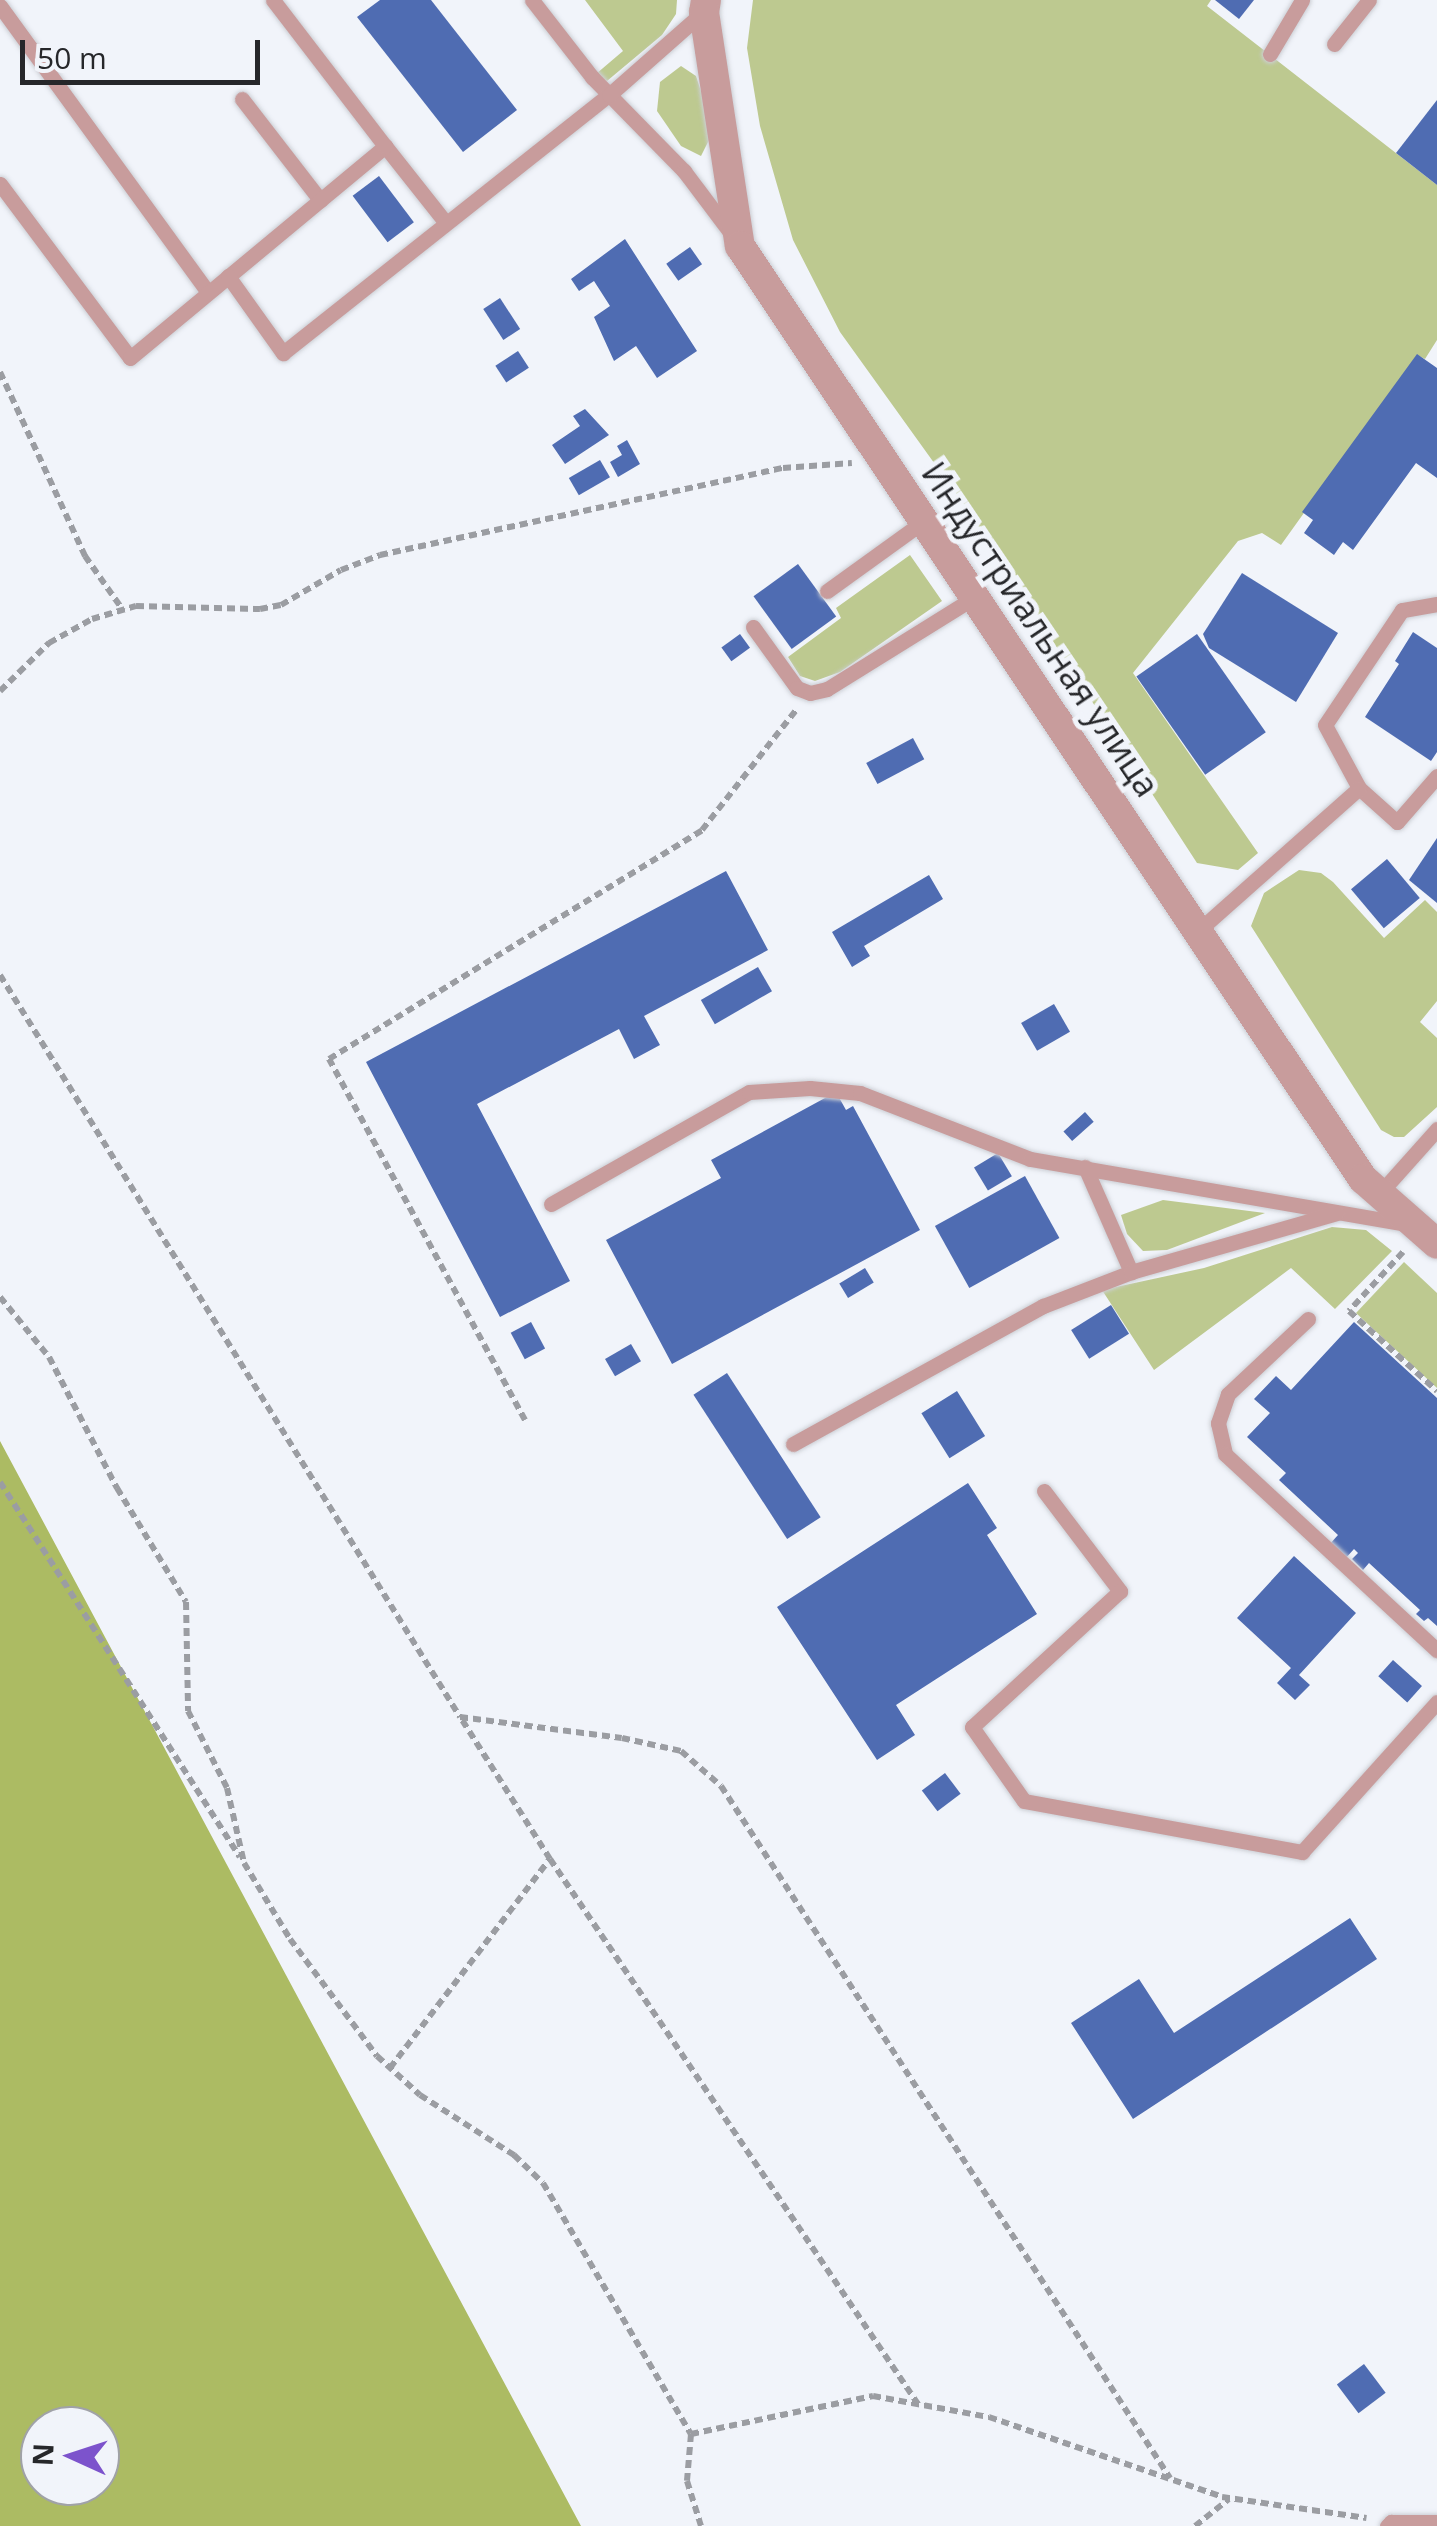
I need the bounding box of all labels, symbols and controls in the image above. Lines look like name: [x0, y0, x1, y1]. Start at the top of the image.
scale bar: [25, 20, 265, 82]
text: 50 m: [37, 37, 107, 78]
street label: Индустриальная улица: [913, 454, 1169, 804]
north arrow: [20, 2406, 120, 2506]
text: N: [22, 2442, 62, 2467]

